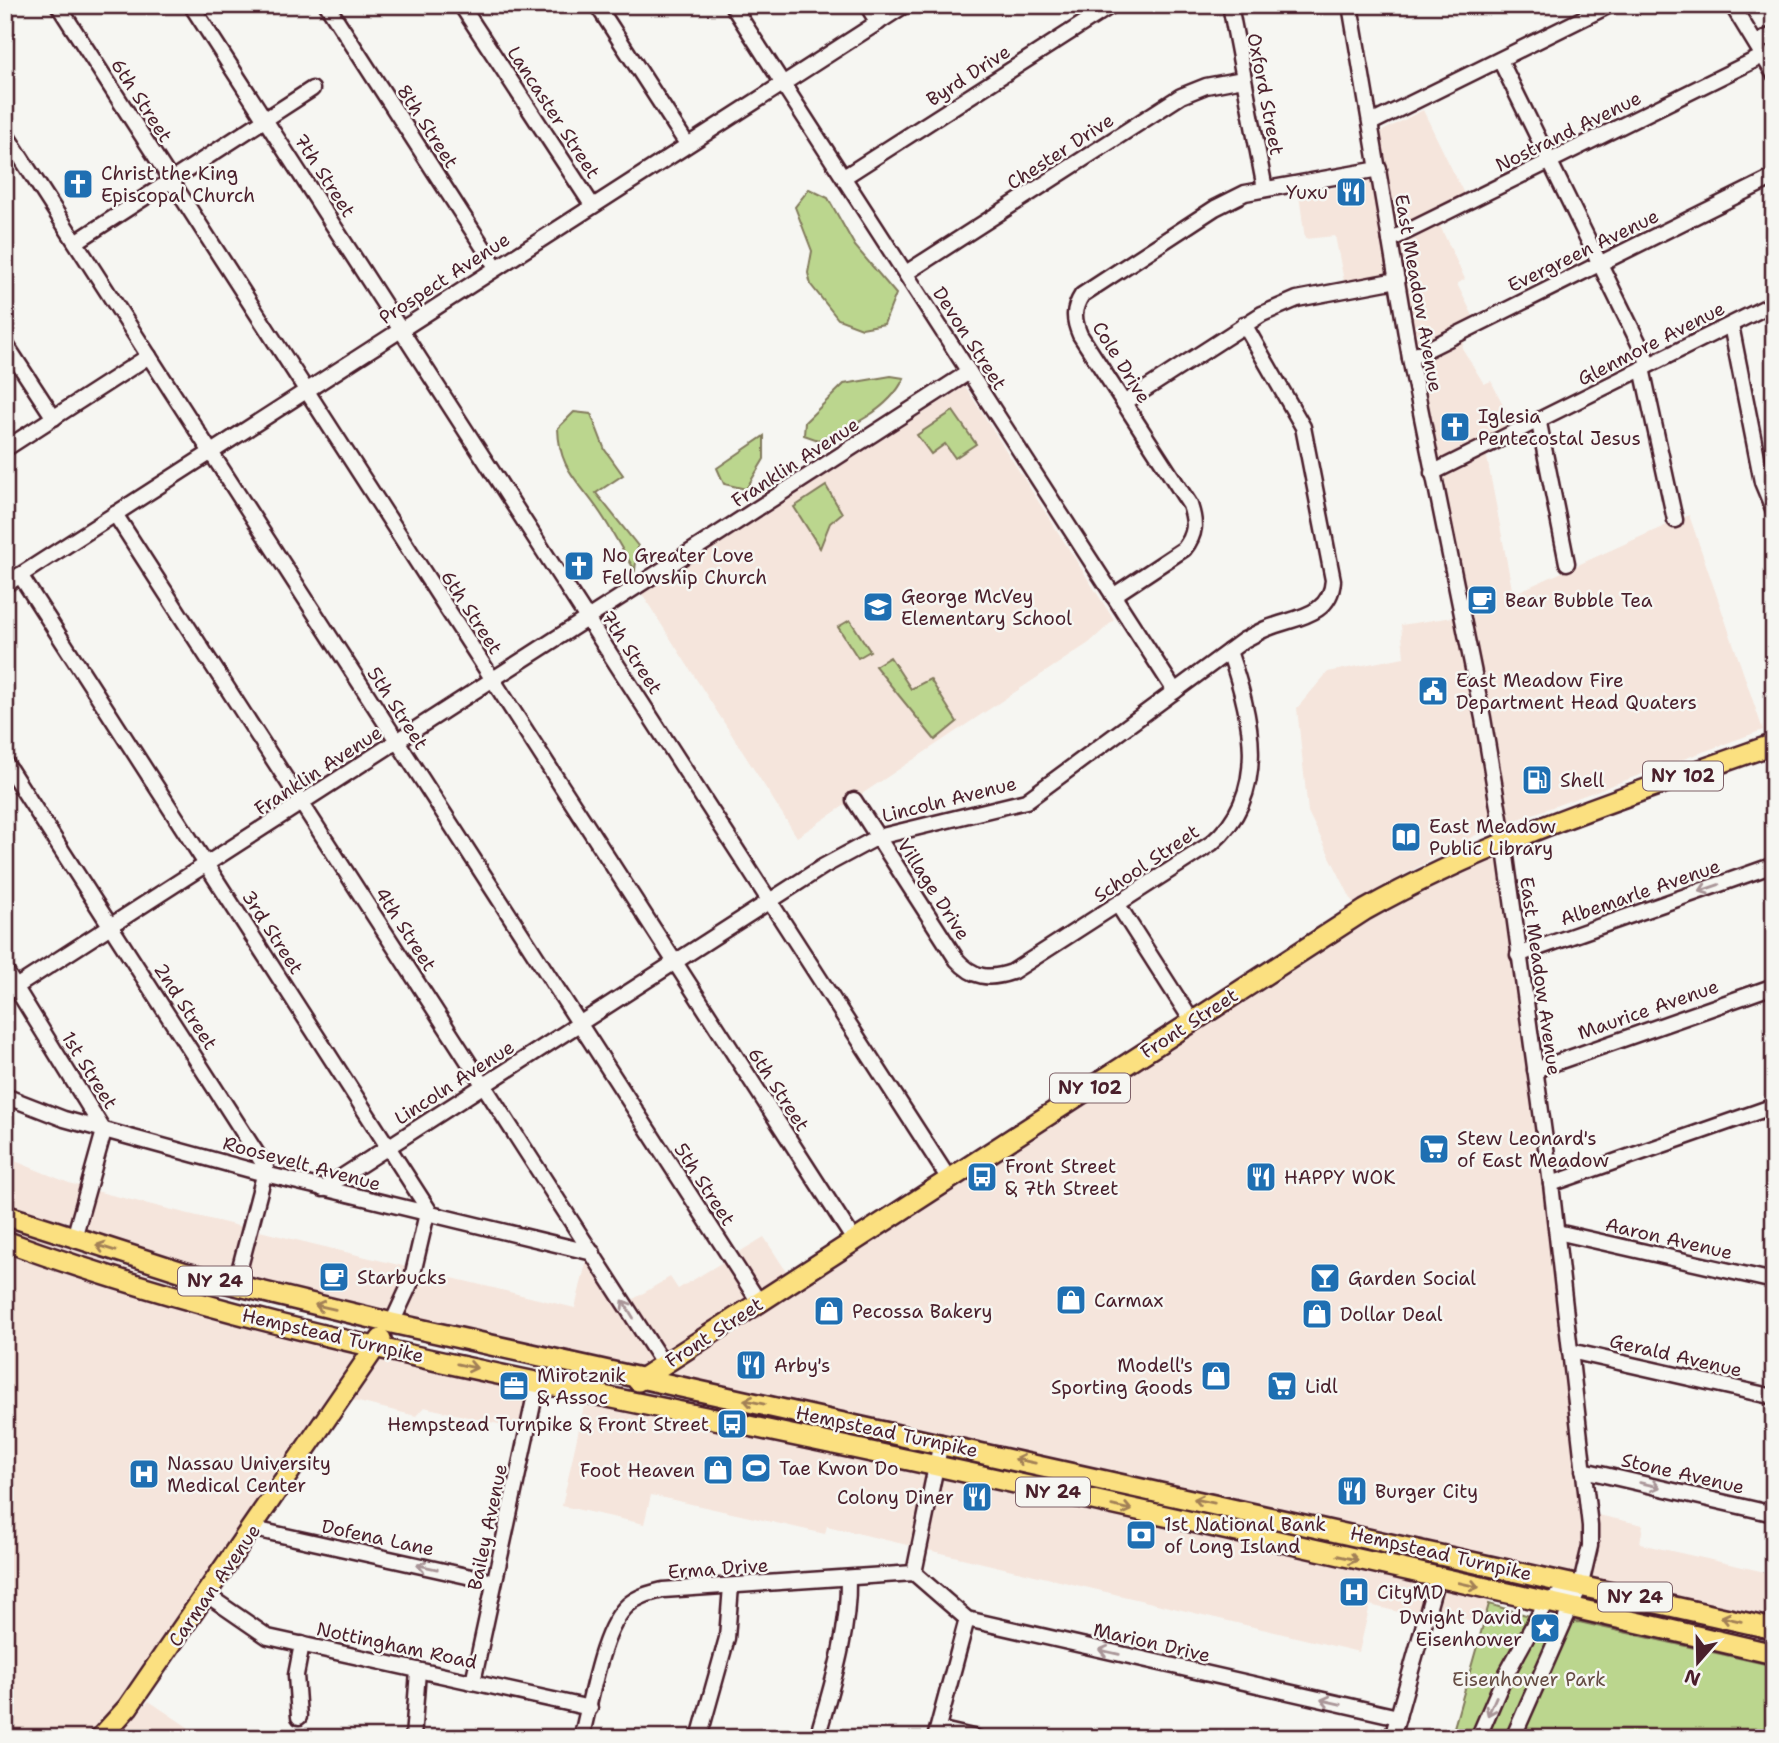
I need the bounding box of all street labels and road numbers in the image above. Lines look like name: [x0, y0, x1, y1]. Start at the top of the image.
street label: Oxford Street: [1241, 31, 1290, 157]
street label: Byrd Drive: [922, 39, 1015, 112]
street label: Lancaster Street: [501, 41, 606, 183]
street label: 6th Street: [105, 54, 178, 147]
street label: 8th Street: [391, 80, 464, 173]
street label: Nostrand Avenue: [1491, 85, 1645, 178]
street label: Chester Drive: [1002, 108, 1119, 195]
street label: 7th Street: [288, 129, 361, 222]
street label: East Meadow Avenue: [1389, 192, 1448, 394]
street label: Evergreen Avenue: [1504, 203, 1663, 298]
street label: Prospect Avenue: [374, 227, 514, 330]
street label: Devon Street: [927, 282, 1012, 395]
street label: Glenmore Avenue: [1573, 296, 1729, 391]
street label: Cole Drive: [1087, 317, 1157, 408]
street label: Franklin Avenue: [727, 412, 864, 513]
street label: 6th Street: [435, 566, 508, 659]
street label: 7th Street: [595, 606, 668, 699]
street label: 5th Street: [362, 662, 434, 754]
street label: Franklin Avenue: [250, 720, 387, 821]
road number: NY 102: [1643, 762, 1723, 790]
street label: Lincoln Avenue: [879, 771, 1019, 828]
street label: School Street: [1089, 819, 1204, 908]
street label: Village Drive: [891, 834, 976, 945]
street label: Albemarle Avenue: [1557, 853, 1723, 932]
street label: East Meadow Avenue: [1514, 875, 1567, 1077]
street label: 4th Street: [369, 882, 442, 976]
street label: 3rd Street: [236, 885, 309, 979]
street label: 2nd Street: [148, 958, 223, 1054]
street label: Maurice Avenue: [1574, 974, 1722, 1045]
street label: Front Street: [1136, 983, 1243, 1064]
street label: 1st Street: [56, 1027, 123, 1114]
street label: Lincoln Avenue: [390, 1034, 519, 1130]
street label: 6th Street: [742, 1043, 815, 1136]
road number: NY 102: [1050, 1073, 1130, 1102]
street label: Roosevelt Avenue: [220, 1130, 384, 1197]
street label: 5th Street: [669, 1138, 741, 1230]
street label: Aaron Avenue: [1603, 1212, 1735, 1265]
road number: NY 24: [178, 1266, 252, 1296]
street label: Front Street: [661, 1292, 768, 1373]
street label: Hempstead Turnpike: [240, 1302, 426, 1369]
street label: Gerald Avenue: [1607, 1328, 1745, 1383]
street label: Hempstead Turnpike: [793, 1400, 980, 1463]
street label: Stone Avenue: [1619, 1447, 1747, 1500]
street label: Bailey Avenue: [462, 1462, 513, 1593]
road number: NY 24: [1016, 1478, 1090, 1506]
street label: Dofena Lane: [319, 1513, 437, 1562]
street label: Carman Avenue: [163, 1519, 266, 1652]
street label: Hempstead Turnpike: [1348, 1520, 1534, 1587]
street label: Erma Drive: [667, 1553, 769, 1584]
road number: NY 24: [1598, 1582, 1672, 1612]
street label: Nottingham Road: [314, 1616, 480, 1675]
street label: Marion Drive: [1091, 1617, 1213, 1668]

